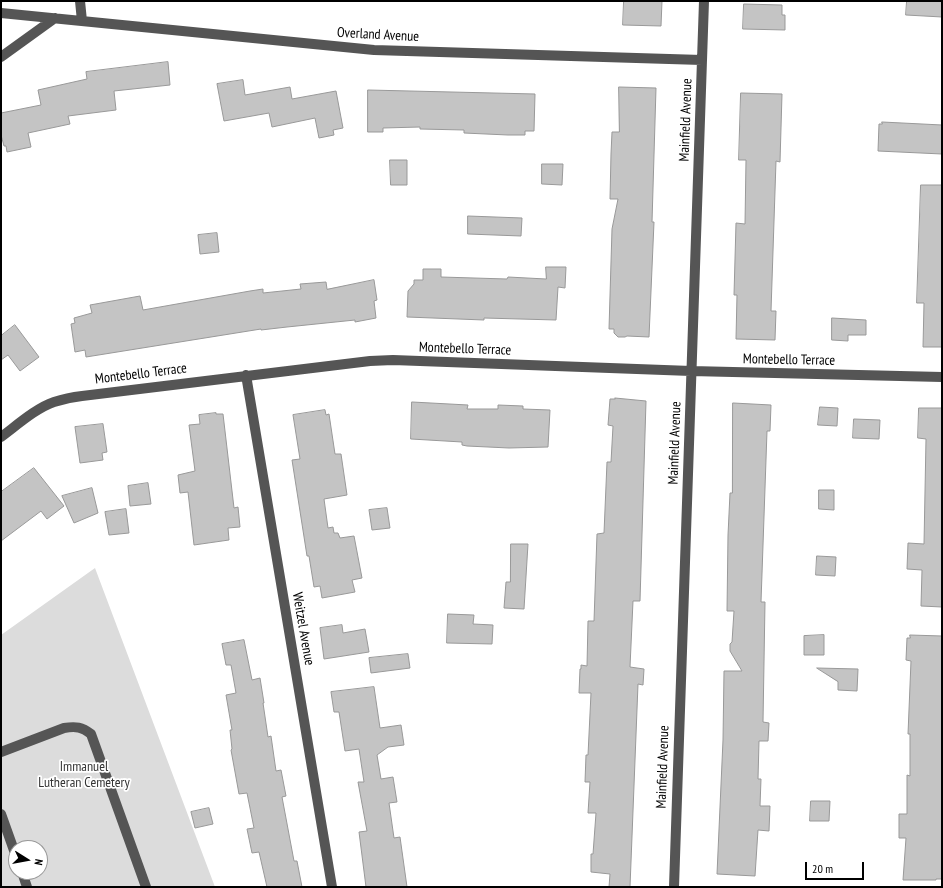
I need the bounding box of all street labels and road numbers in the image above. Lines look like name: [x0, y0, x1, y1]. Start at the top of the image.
street label: Overland Avenue: [337, 24, 419, 46]
street label: Mainfield Avenue: [676, 78, 696, 162]
street label: Montebello Terrace: [419, 339, 511, 359]
street label: Montebello Terrace: [743, 351, 835, 369]
street label: Montebello Terrace: [94, 360, 188, 388]
street label: Mainfield Avenue: [665, 401, 685, 485]
street label: Weitzel Avenue: [288, 591, 318, 667]
street label: Mainfield Avenue: [653, 725, 673, 809]

